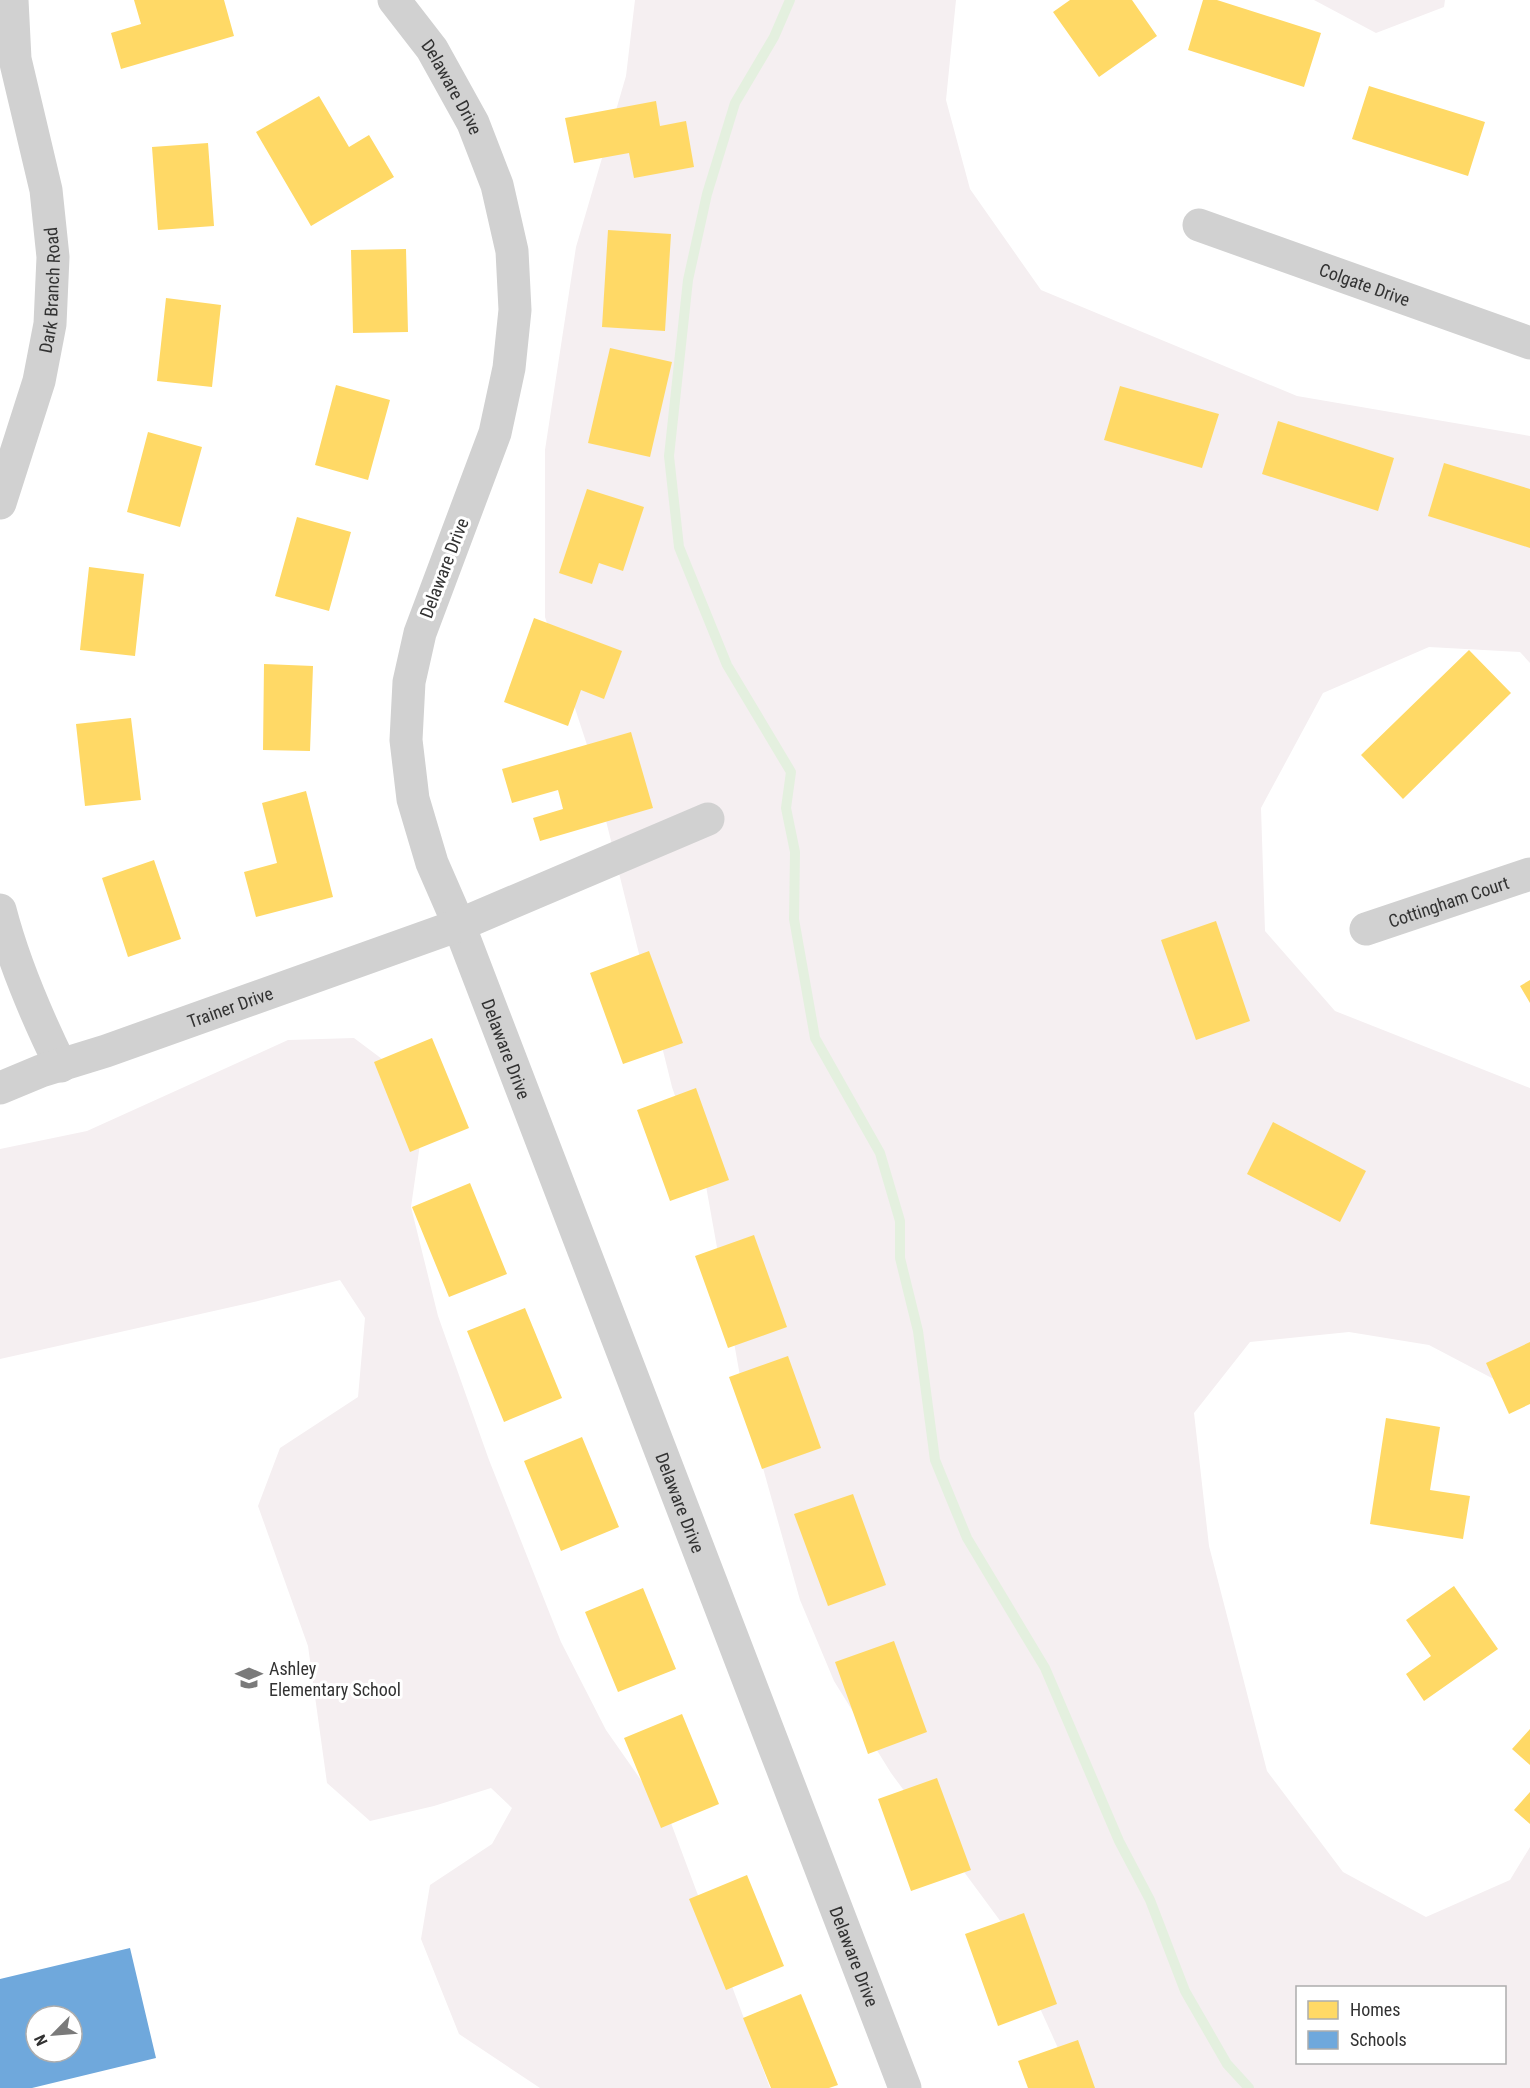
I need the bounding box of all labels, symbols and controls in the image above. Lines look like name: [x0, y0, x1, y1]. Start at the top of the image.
street label: Delaware Drive: [418, 35, 487, 137]
street label: Dark Branch Road: [34, 226, 64, 355]
street label: Colgate Drive: [1317, 258, 1413, 310]
street label: Delaware Drive: [415, 515, 473, 621]
street label: Cottingham Court: [1385, 871, 1512, 931]
street label: Trainer Drive: [184, 982, 276, 1032]
street label: Delaware Drive: [478, 996, 535, 1102]
street label: Delaware Drive: [652, 1450, 709, 1556]
place label: Ashley Elementary School: [269, 1658, 401, 1700]
school or university icon: Ashley Elementary School: [234, 1663, 264, 1693]
street label: Delaware Drive: [826, 1903, 883, 2009]
legend: [1296, 1986, 1506, 2064]
text: Homes: [1350, 1999, 1400, 2020]
north arrow: [24, 2004, 84, 2064]
text: Schools: [1350, 2029, 1407, 2050]
text: N: [30, 2032, 52, 2049]

